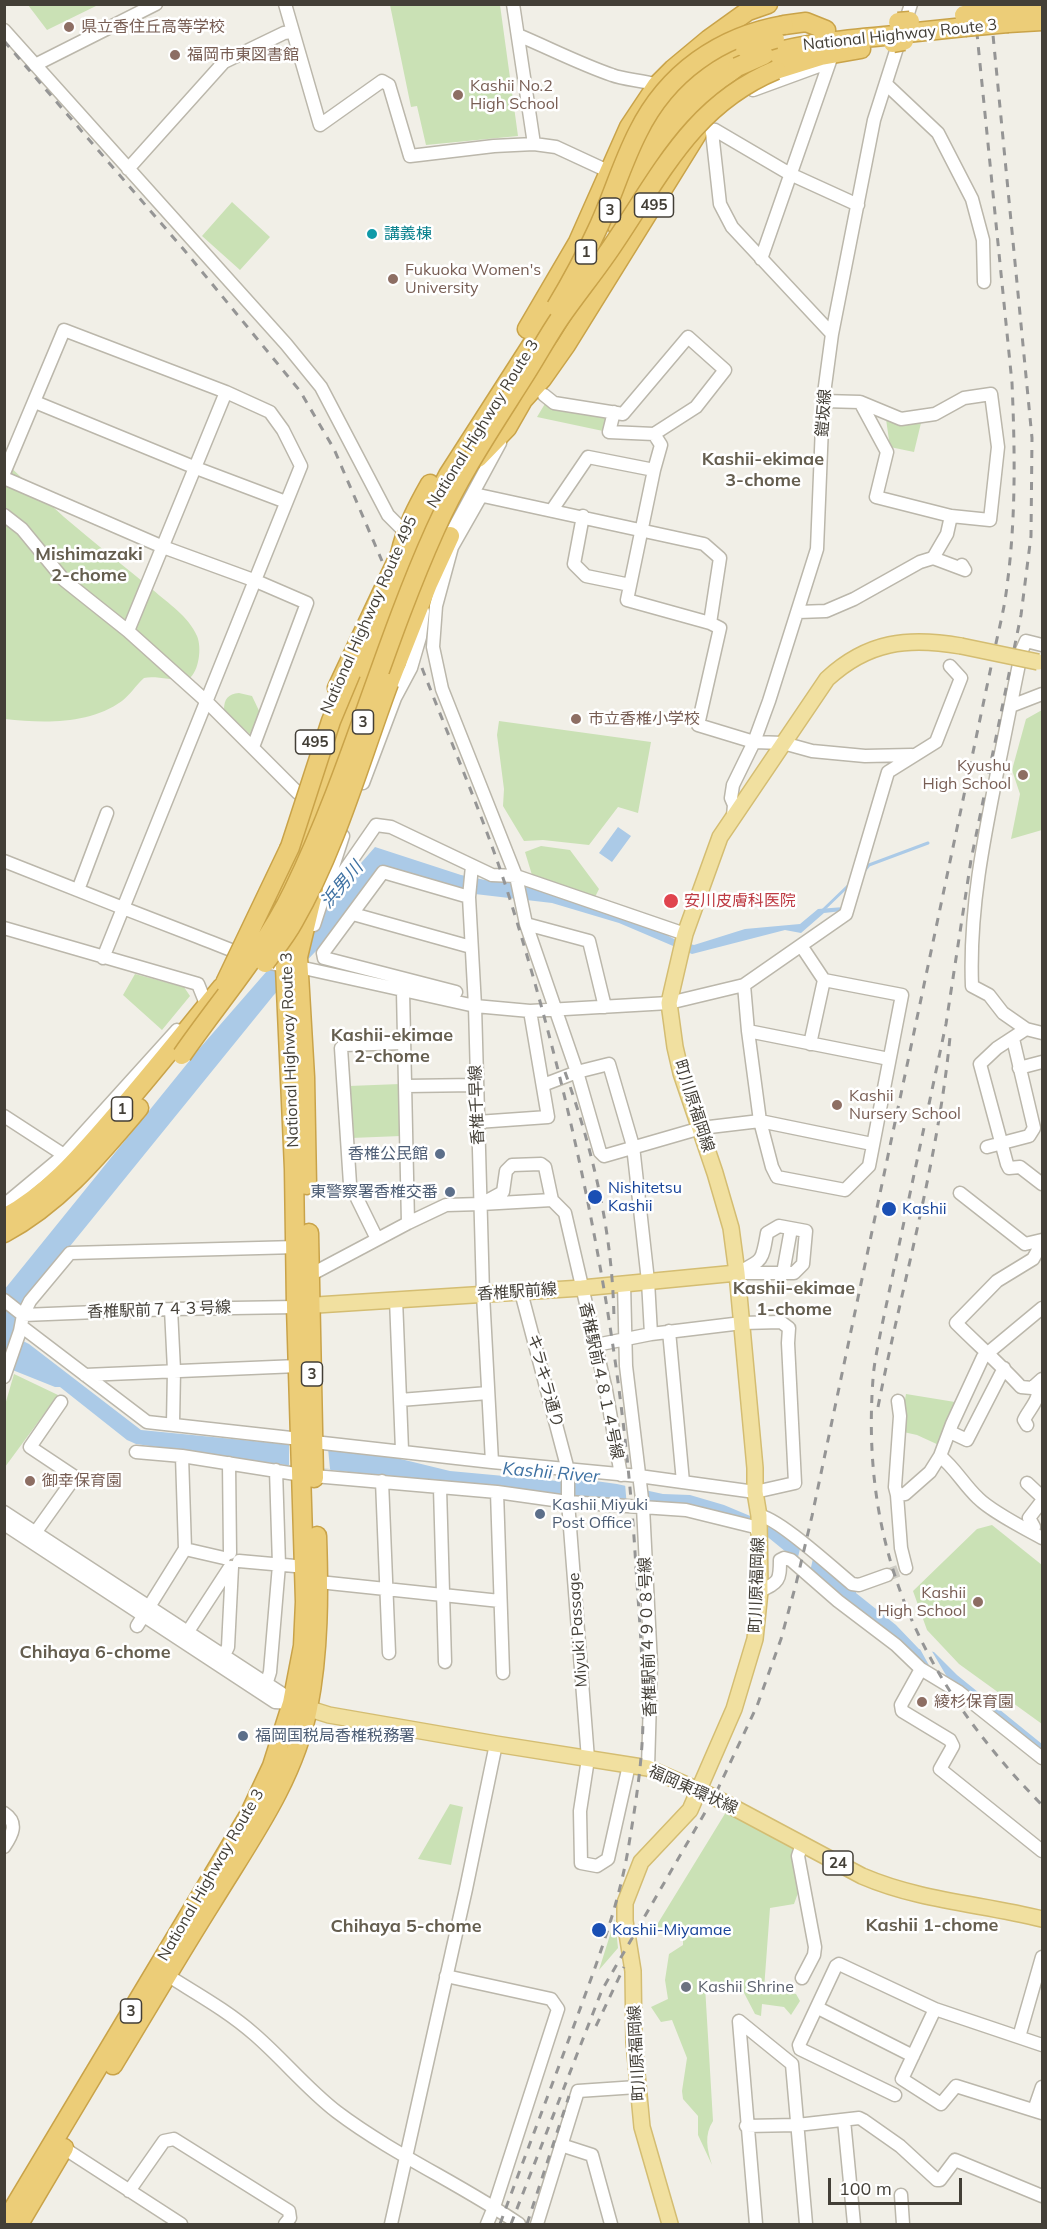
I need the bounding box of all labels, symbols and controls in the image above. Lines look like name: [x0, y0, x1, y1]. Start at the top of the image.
street label: National Highway Route 3: [802, 15, 998, 55]
place label: 県立香住丘高等学校: [81, 17, 225, 37]
marker: 県立香住丘高等学校: [62, 20, 76, 34]
place label: 福岡市東図書館: [187, 45, 299, 65]
marker: 福岡市東図書館: [168, 48, 182, 62]
place label: Kashii No.2 High School: [470, 76, 559, 114]
marker: Kashii No.2 High School: [451, 88, 465, 102]
road number: 495: [634, 193, 674, 217]
road number: 3: [600, 198, 620, 222]
place label: 講義棟: [384, 224, 432, 244]
marker: 講義棟: [365, 227, 379, 241]
road number: 1: [576, 240, 596, 264]
place label: Fukuoka Women's University: [405, 260, 541, 298]
marker: Fukuoka Women's University: [386, 272, 400, 286]
street label: National Highway Route 3: [423, 336, 543, 512]
street label: 鎧坂線: [813, 388, 835, 438]
district label: Kashii-ekimae 3-chome: [702, 449, 824, 492]
street label: National Highway Route 495: [317, 513, 421, 717]
district label: Mishimazaki 2-chome: [35, 544, 143, 586]
place label: 市立香椎小学校: [588, 709, 700, 729]
road number: 3: [352, 710, 374, 734]
marker: 市立香椎小学校: [569, 712, 583, 726]
road number: 495: [296, 730, 334, 754]
place label: Kyushu High School: [922, 756, 1011, 794]
marker: Kyushu High School: [1016, 768, 1030, 782]
water label: 浜男川: [316, 857, 368, 913]
place label: 安川皮膚科医院: [684, 891, 796, 911]
marker: 安川皮膚科医院: [662, 892, 680, 910]
street label: National Highway Route 3: [277, 952, 303, 1148]
district label: Kashii-ekimae 2-chome: [331, 1025, 453, 1068]
street label: 町川原福岡線: [670, 1057, 718, 1155]
street label: 香椎千早線: [466, 1065, 488, 1145]
place label: Kashii Nursery School: [849, 1086, 961, 1124]
road number: 1: [112, 1097, 132, 1121]
marker: Kashii Nursery School: [830, 1098, 844, 1112]
place label: 香椎公民館: [348, 1144, 428, 1164]
marker: 香椎公民館: [433, 1147, 447, 1161]
place label: Nishitetsu Kashii: [608, 1178, 682, 1216]
place label: 東警察署香椎交番: [310, 1182, 438, 1202]
marker: 東警察署香椎交番: [443, 1185, 457, 1199]
marker: Nishitetsu Kashii: [586, 1188, 604, 1206]
place label: Kashii: [902, 1199, 947, 1219]
marker: Kashii: [880, 1200, 898, 1218]
district label: Kashii-ekimae 1-chome: [733, 1278, 855, 1320]
street label: 香椎駅前線: [476, 1280, 558, 1304]
street label: 香椎駅前７４３号線: [87, 1298, 231, 1322]
street label: 香椎駅前４８１４号線: [575, 1301, 627, 1461]
street label: キラキラ通り: [523, 1332, 567, 1430]
road number: 3: [302, 1362, 322, 1386]
water label: Kashii River: [502, 1458, 600, 1488]
place label: 御幸保育園: [42, 1471, 122, 1491]
marker: 御幸保育園: [23, 1474, 37, 1488]
place label: Kashii Miyuki Post Office: [552, 1495, 648, 1533]
marker: Kashii Miyuki Post Office: [533, 1507, 547, 1521]
street label: 町川原福岡線: [746, 1537, 768, 1633]
street label: 香椎駅前４９０８号線: [636, 1557, 660, 1717]
street label: Miyuki Passage: [564, 1572, 592, 1688]
place label: Kashii High School: [877, 1583, 966, 1621]
marker: Kashii High School: [971, 1595, 985, 1609]
district label: Chihaya 6-chome: [19, 1642, 171, 1664]
place label: 綾杉保育園: [934, 1692, 1014, 1712]
marker: 綾杉保育園: [915, 1695, 929, 1709]
place label: 福岡国税局香椎税務署: [255, 1726, 415, 1746]
marker: 福岡国税局香椎税務署: [236, 1729, 250, 1743]
street label: 福岡東環状線: [645, 1762, 741, 1818]
street label: National Highway Route 3: [154, 1786, 268, 1964]
road number: 24: [823, 1851, 853, 1875]
district label: Kashii 1-chome: [866, 1915, 998, 1937]
district label: Chihaya 5-chome: [330, 1916, 482, 1938]
place label: Kashii-Miyamae: [612, 1920, 731, 1940]
marker: Kashii-Miyamae: [590, 1921, 608, 1939]
place label: Kashii Shrine: [698, 1977, 794, 1997]
marker: Kashii Shrine: [679, 1980, 693, 1994]
road number: 3: [120, 1999, 142, 2023]
street label: 町川原福岡線: [625, 2005, 649, 2101]
scale bar: [831, 2166, 964, 2204]
text: 100 m: [839, 2177, 892, 2200]

